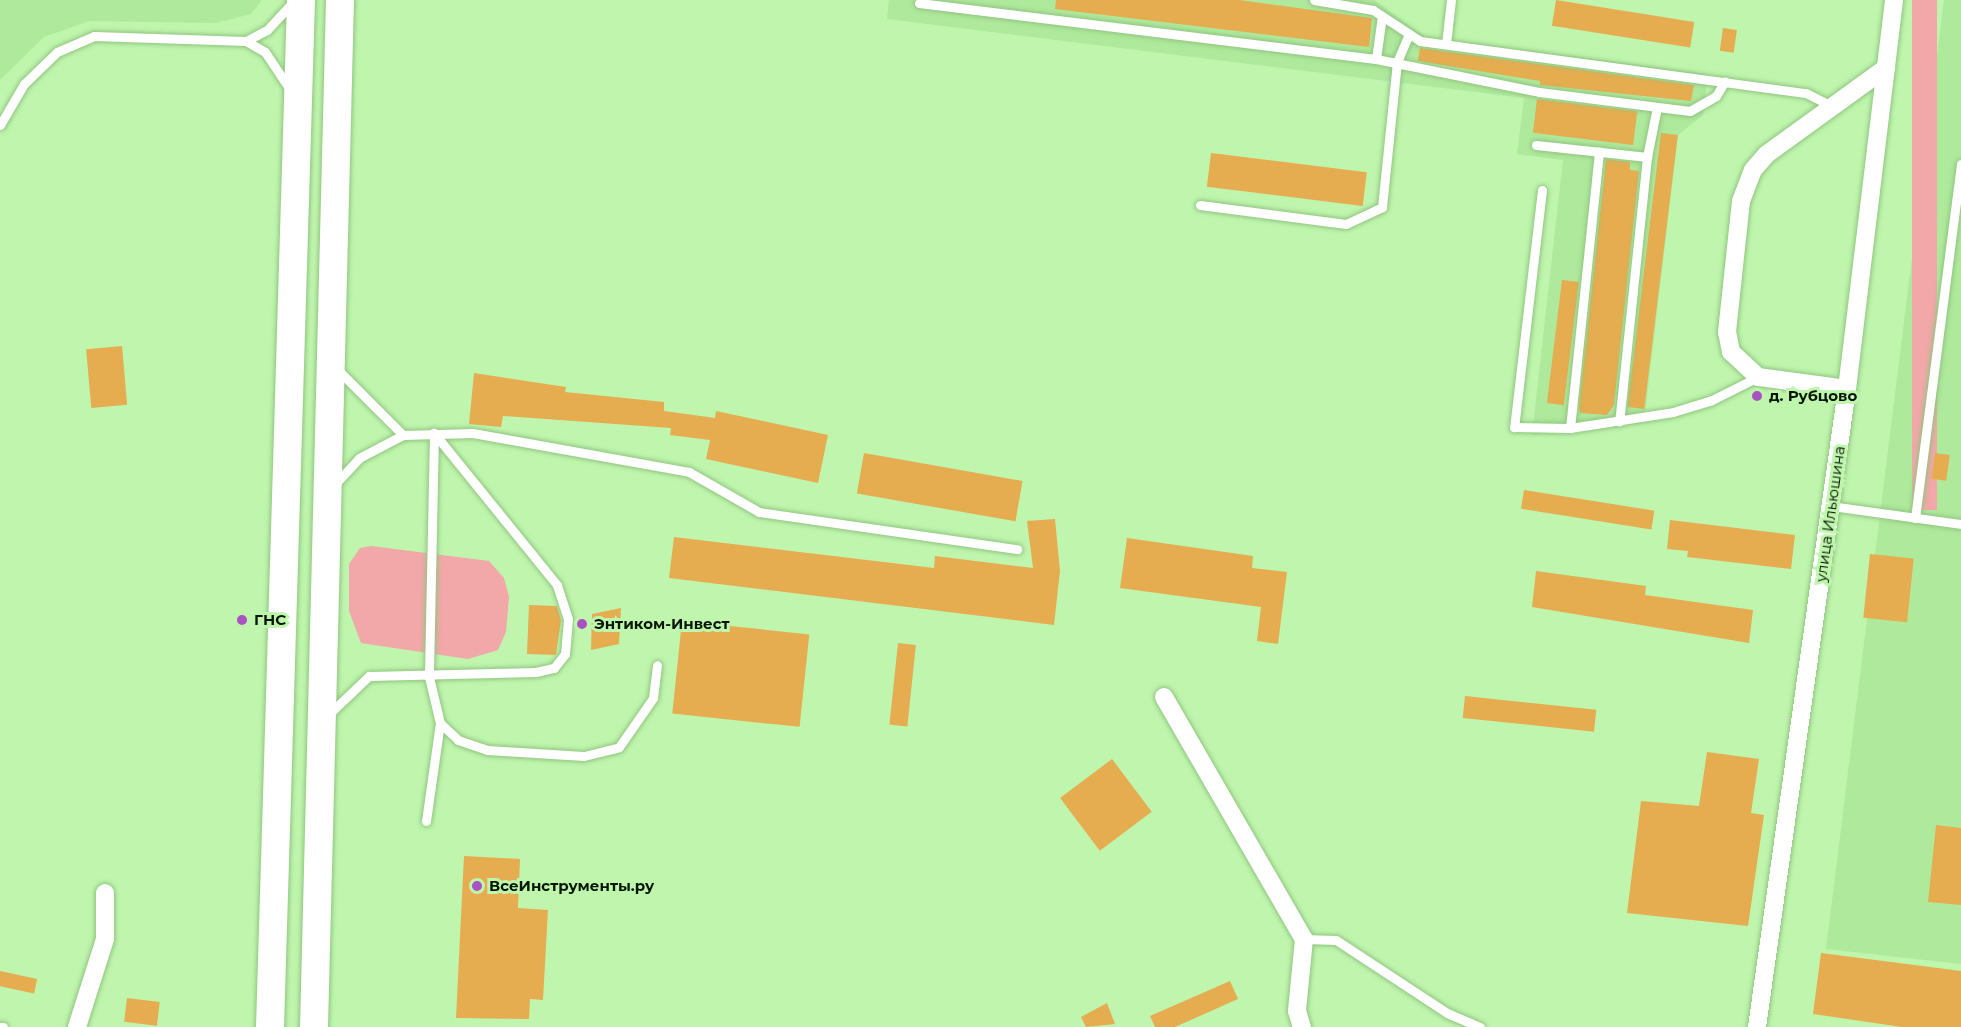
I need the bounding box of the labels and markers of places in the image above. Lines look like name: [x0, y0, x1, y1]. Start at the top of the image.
place label: д. Рубцово: [1769, 387, 1857, 405]
marker: д. Рубцово: [1750, 389, 1764, 403]
place label: ГНС: [254, 611, 286, 629]
marker: ГНС: [235, 613, 249, 627]
place label: Энтиком-Инвест: [594, 615, 730, 633]
marker: Энтиком-Инвест: [575, 617, 589, 631]
place label: ВсеИнструменты.ру: [489, 877, 654, 895]
marker: ВсеИнструменты.ру: [470, 879, 484, 893]

